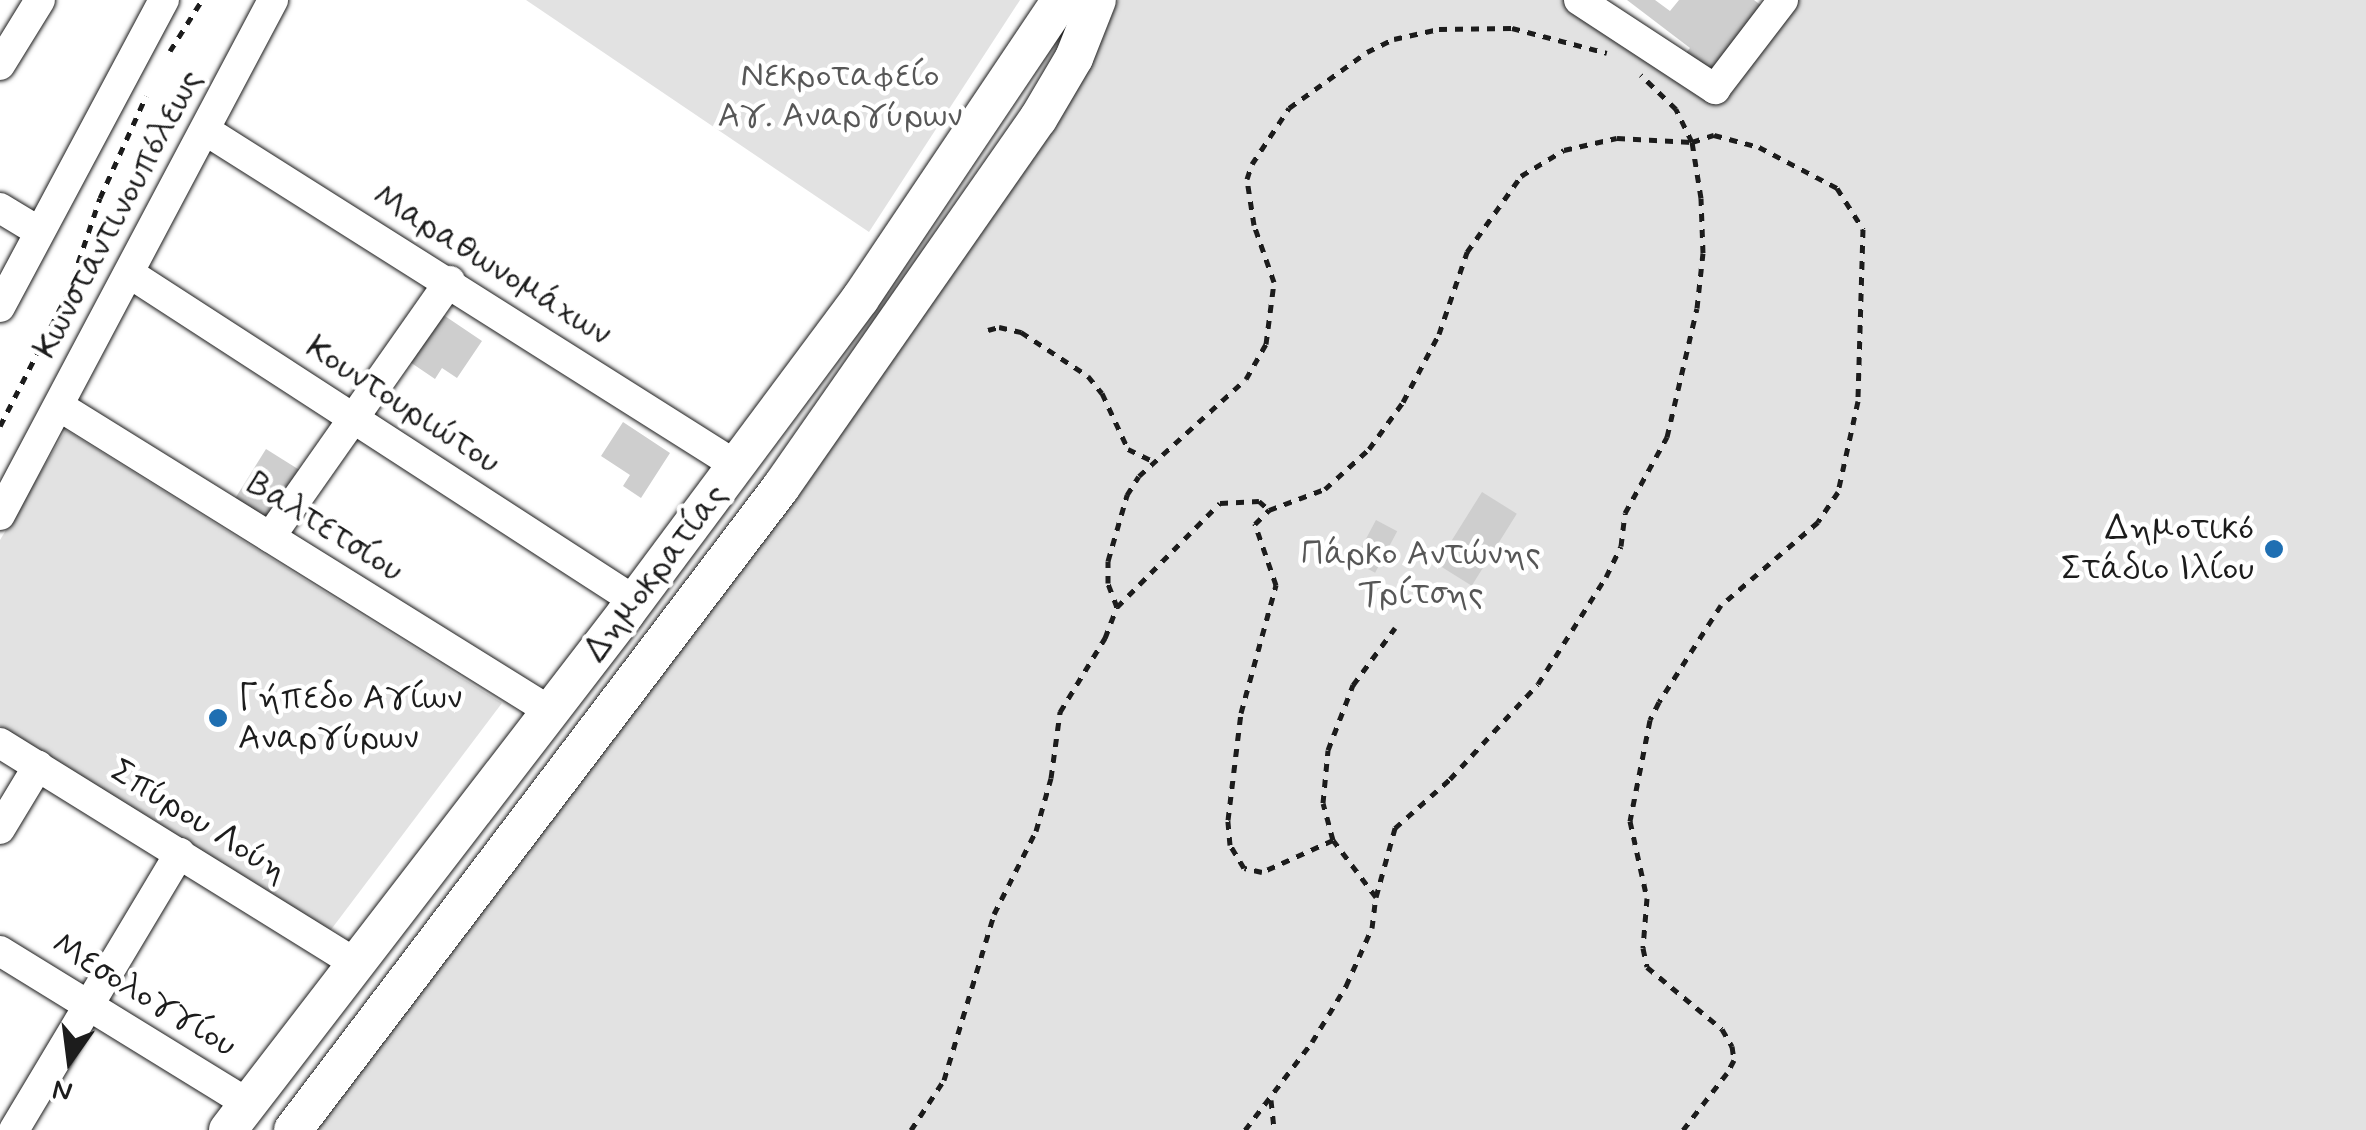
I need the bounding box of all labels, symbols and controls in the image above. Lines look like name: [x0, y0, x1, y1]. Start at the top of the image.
park label: Νεκροταφείο Αγ. Αναργύρων: [718, 55, 962, 137]
street label: Κωνσταντινουπόλεως: [24, 63, 212, 365]
street label: Μαραθωνομάχων: [365, 175, 619, 355]
street label: Κουντουριώτου: [298, 327, 508, 483]
street label: Βαλτετσίου: [239, 462, 411, 592]
street label: Δημοκρατίας: [575, 475, 737, 671]
place label: Δημοτικό Στάδιο Ιλίου: [2061, 508, 2254, 590]
park label: Πάρκο Αντώνης Τρίτσης: [1301, 533, 1541, 615]
marker: Δημοτικό Στάδιο Ιλίου: [2263, 538, 2285, 560]
place label: Γήπεδο Αγίων Αναργύρων: [238, 677, 462, 759]
marker: Γήπεδο Αγίων Αναργύρων: [207, 707, 229, 729]
street label: Σπύρου Λούη: [103, 750, 295, 892]
street label: Μεσολογγίου: [44, 923, 244, 1067]
north arrow: [20, 1010, 120, 1110]
text: N: [49, 1069, 76, 1110]

